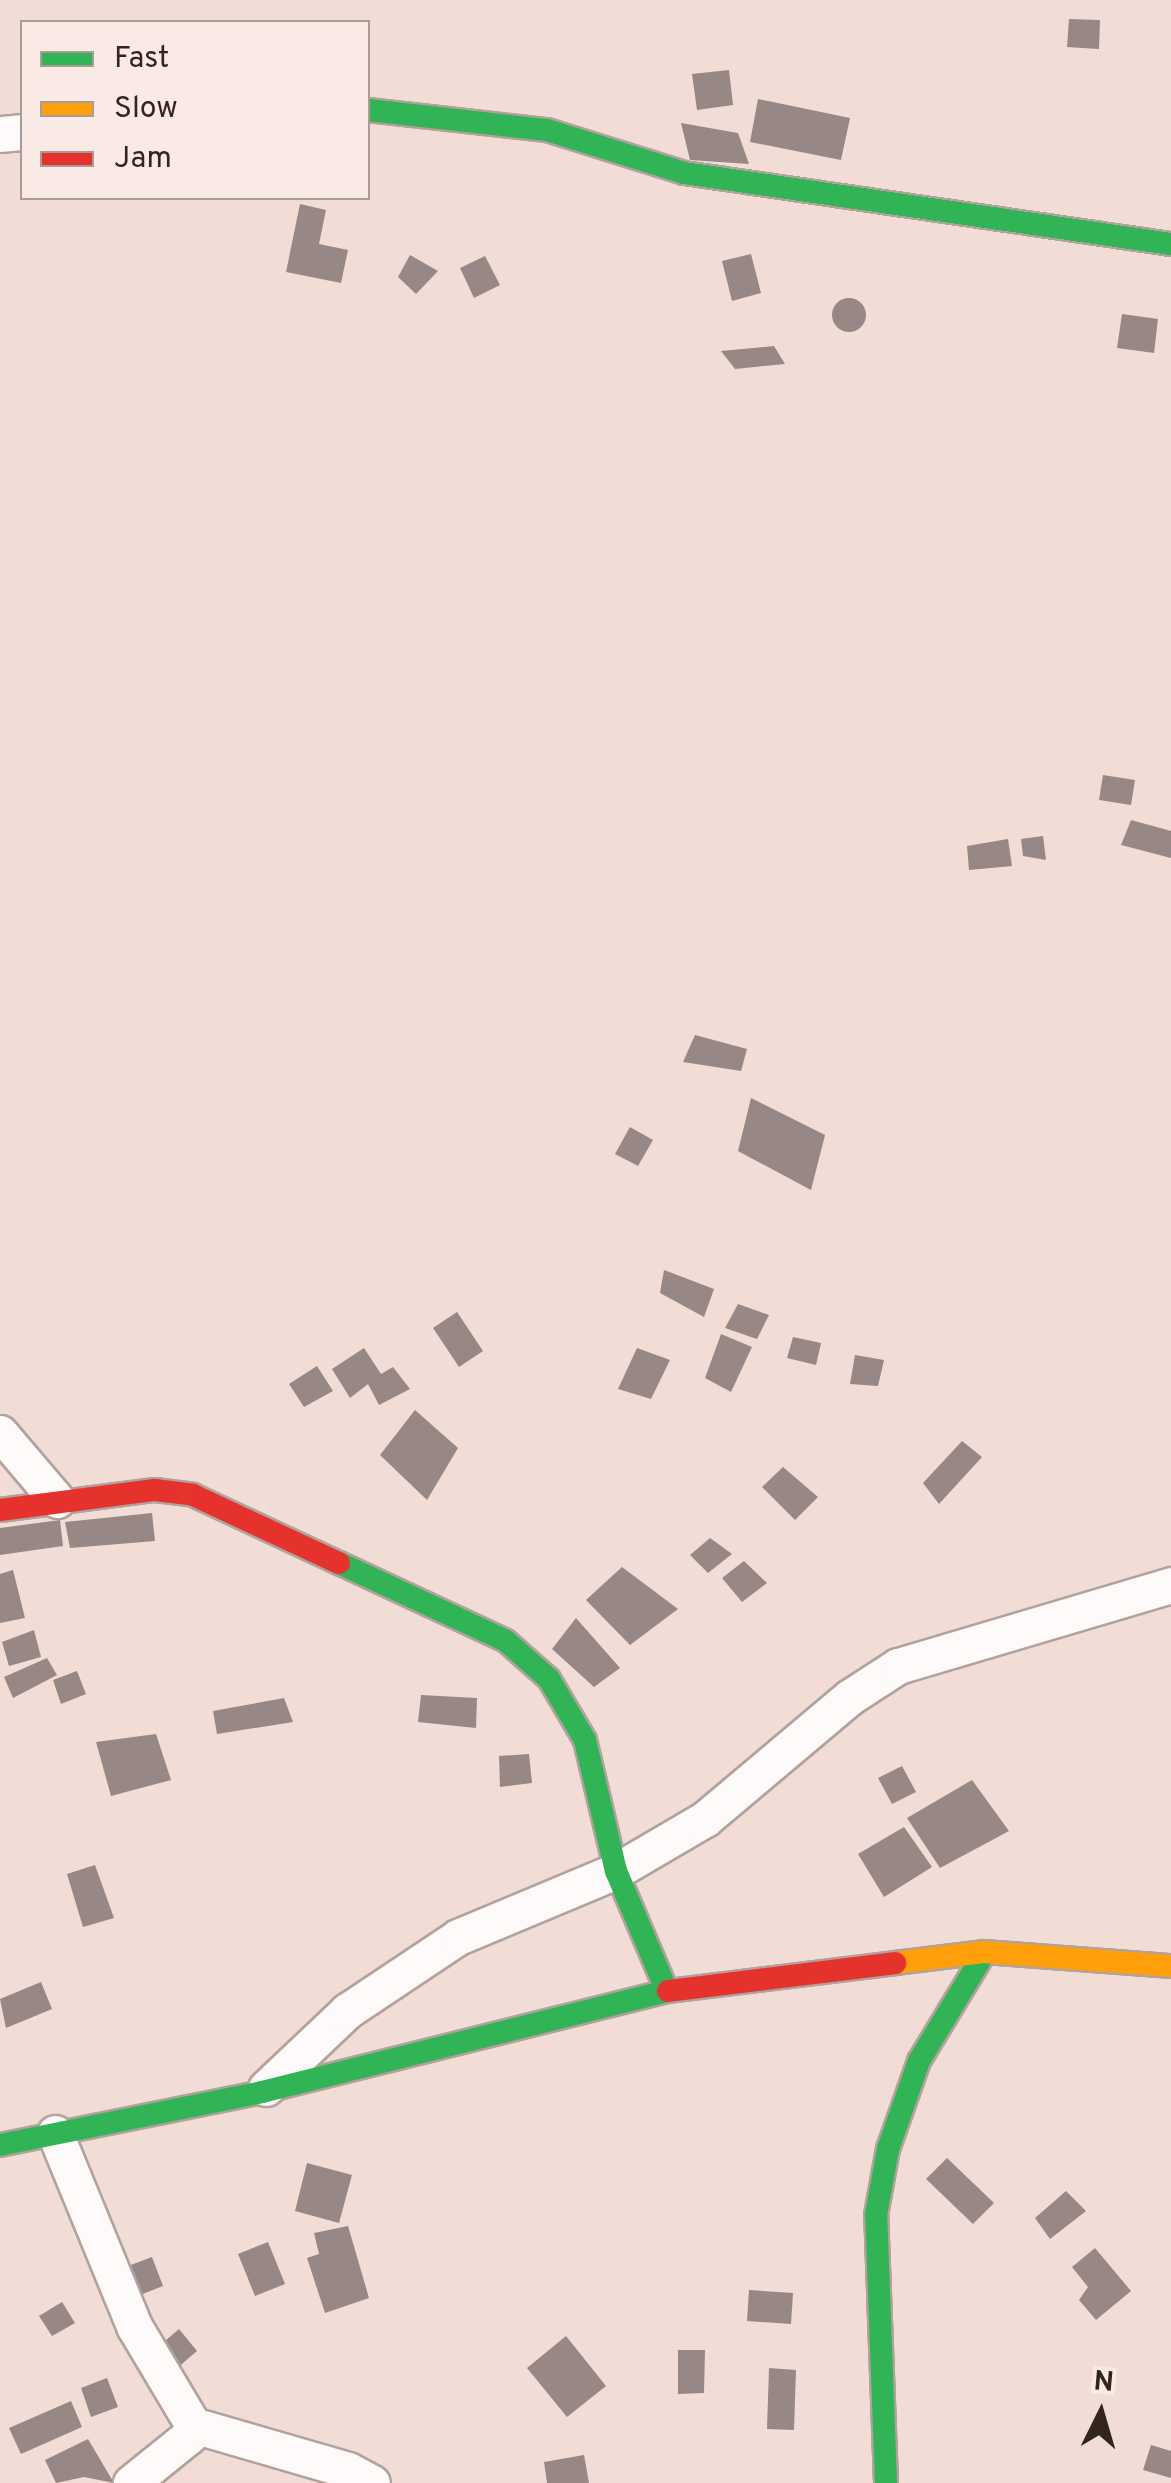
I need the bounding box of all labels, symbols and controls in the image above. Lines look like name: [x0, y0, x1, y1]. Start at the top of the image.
legend: [20, 20, 370, 200]
text: Fast: [114, 41, 169, 78]
text: Slow: [114, 91, 178, 128]
text: Jam: [114, 141, 172, 178]
north arrow: [1051, 2363, 1151, 2463]
text: N: [1092, 2364, 1115, 2402]

